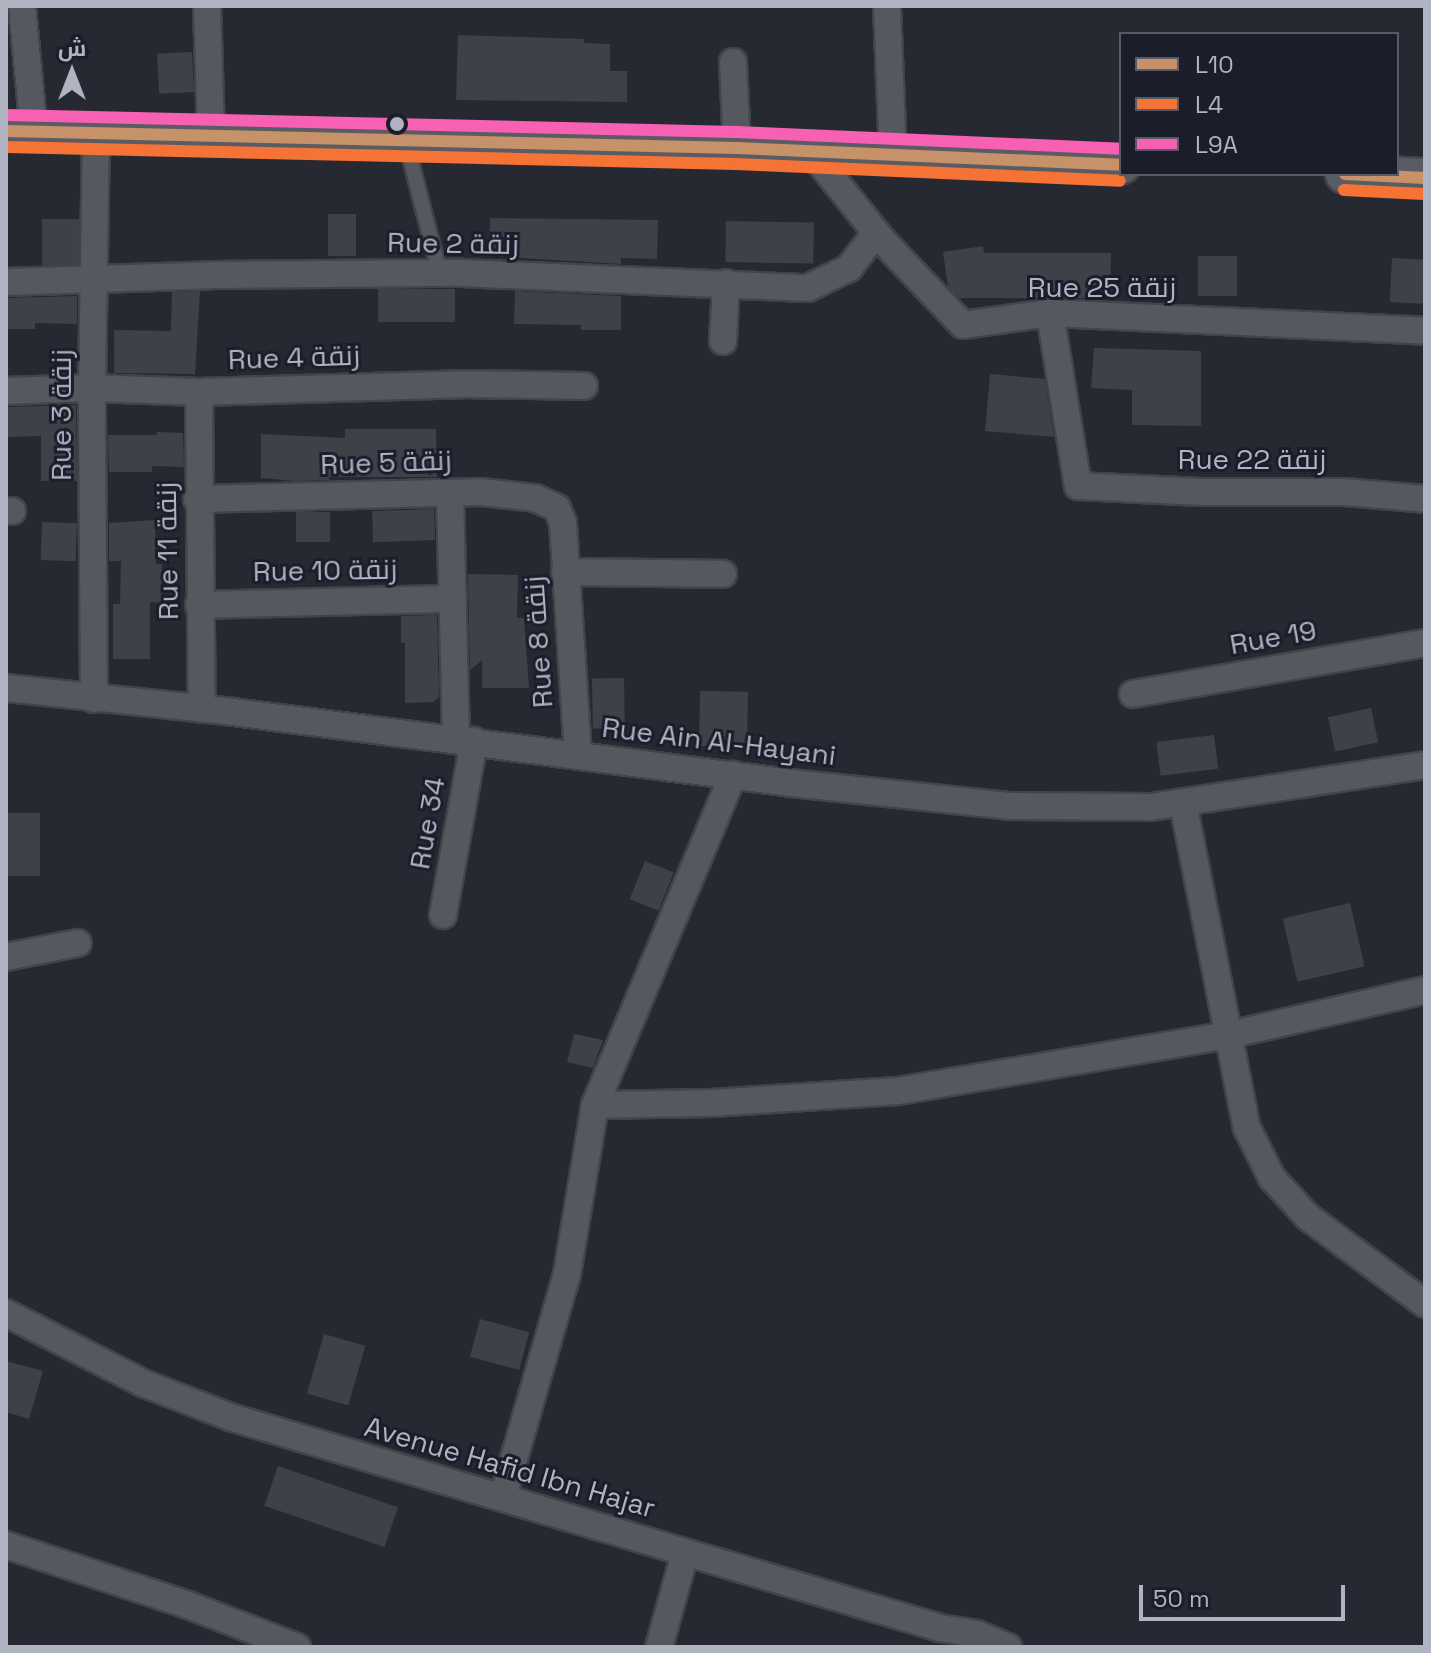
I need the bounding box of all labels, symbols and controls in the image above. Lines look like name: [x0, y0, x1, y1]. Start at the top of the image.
north arrow: [32, 32, 112, 112]
legend: [1119, 32, 1399, 176]
text: ش: [58, 34, 86, 62]
text: L10: [1195, 49, 1234, 80]
text: L4: [1195, 89, 1223, 120]
unlabelled marker: [389, 116, 405, 132]
text: L9A: [1195, 129, 1238, 160]
street label: Rue 2 زنقة: [387, 225, 519, 261]
street label: Rue 25 زنقة: [1028, 270, 1176, 304]
street label: Rue 4 زنقة: [227, 338, 361, 376]
street label: Rue 3 زنقة: [44, 349, 78, 481]
street label: Rue 22 زنقة: [1178, 442, 1326, 476]
street label: Rue 5 زنقة: [320, 443, 452, 481]
street label: Rue 11 زنقة: [149, 482, 185, 620]
street label: Rue 10 زنقة: [253, 552, 397, 588]
street label: Rue 8 زنقة: [517, 575, 559, 709]
street label: Rue 19: [1227, 613, 1319, 661]
street label: Rue Ain Al-Hayani: [600, 710, 838, 772]
street label: Rue 34: [402, 774, 452, 872]
street label: Avenue Hafid Ibn Hajar: [361, 1409, 659, 1525]
scale bar: [1143, 1569, 1349, 1619]
text: 50 m: [1153, 1583, 1210, 1614]

